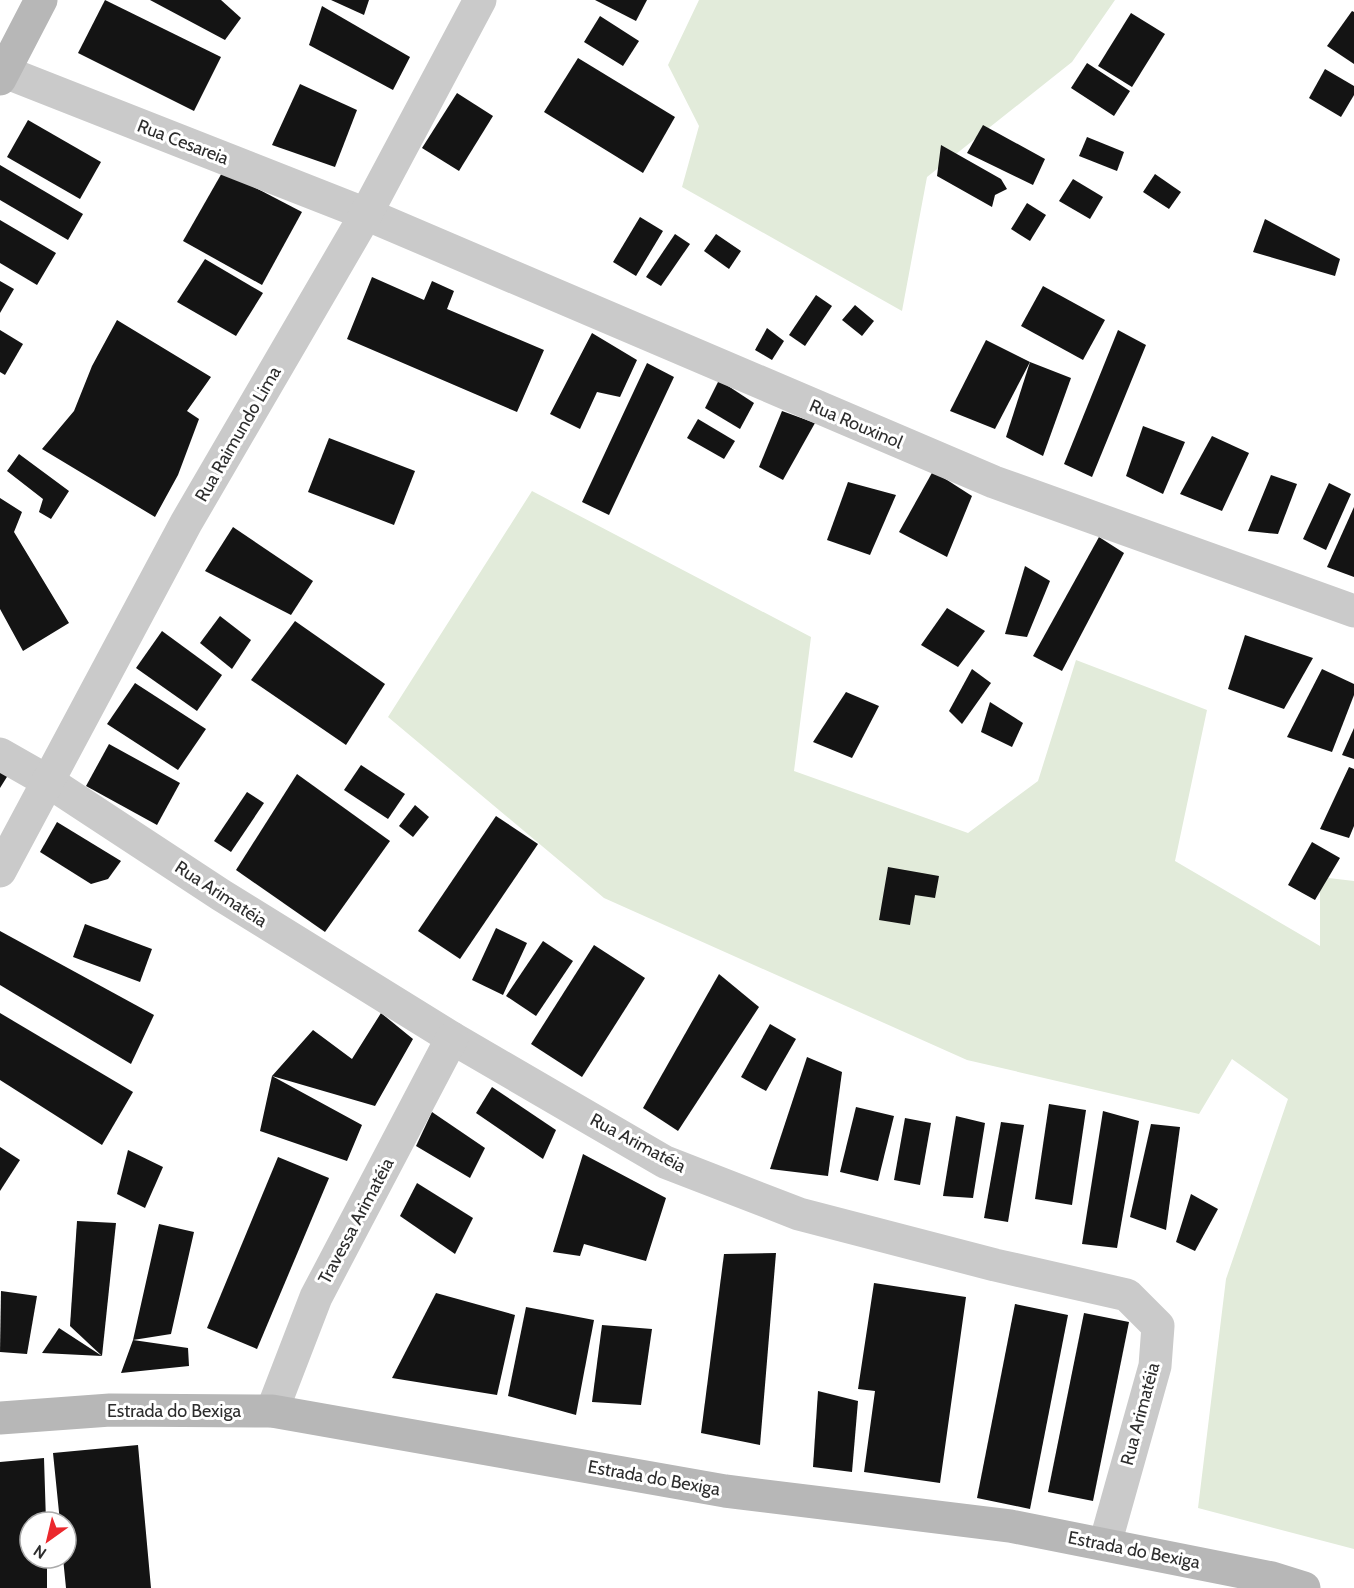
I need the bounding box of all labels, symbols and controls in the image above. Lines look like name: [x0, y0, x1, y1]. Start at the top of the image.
street label: Rua Cesareia: [134, 115, 232, 170]
street label: Rua Raimundo Lima: [190, 362, 286, 506]
street label: Rua Rouxinol: [806, 394, 907, 454]
street label: Rua Arimatéia: [171, 856, 271, 932]
street label: Rua Arimatéia: [586, 1109, 690, 1178]
street label: Travessa Arimatéia: [313, 1154, 399, 1288]
street label: Rua Arimatéia: [1116, 1360, 1164, 1468]
street label: Estrada do Bexiga: [107, 1400, 241, 1422]
street label: Estrada do Bexiga: [586, 1456, 722, 1501]
north arrow: [18, 1510, 78, 1570]
street label: Estrada do Bexiga: [1066, 1526, 1202, 1574]
text: N: [30, 1541, 50, 1563]

